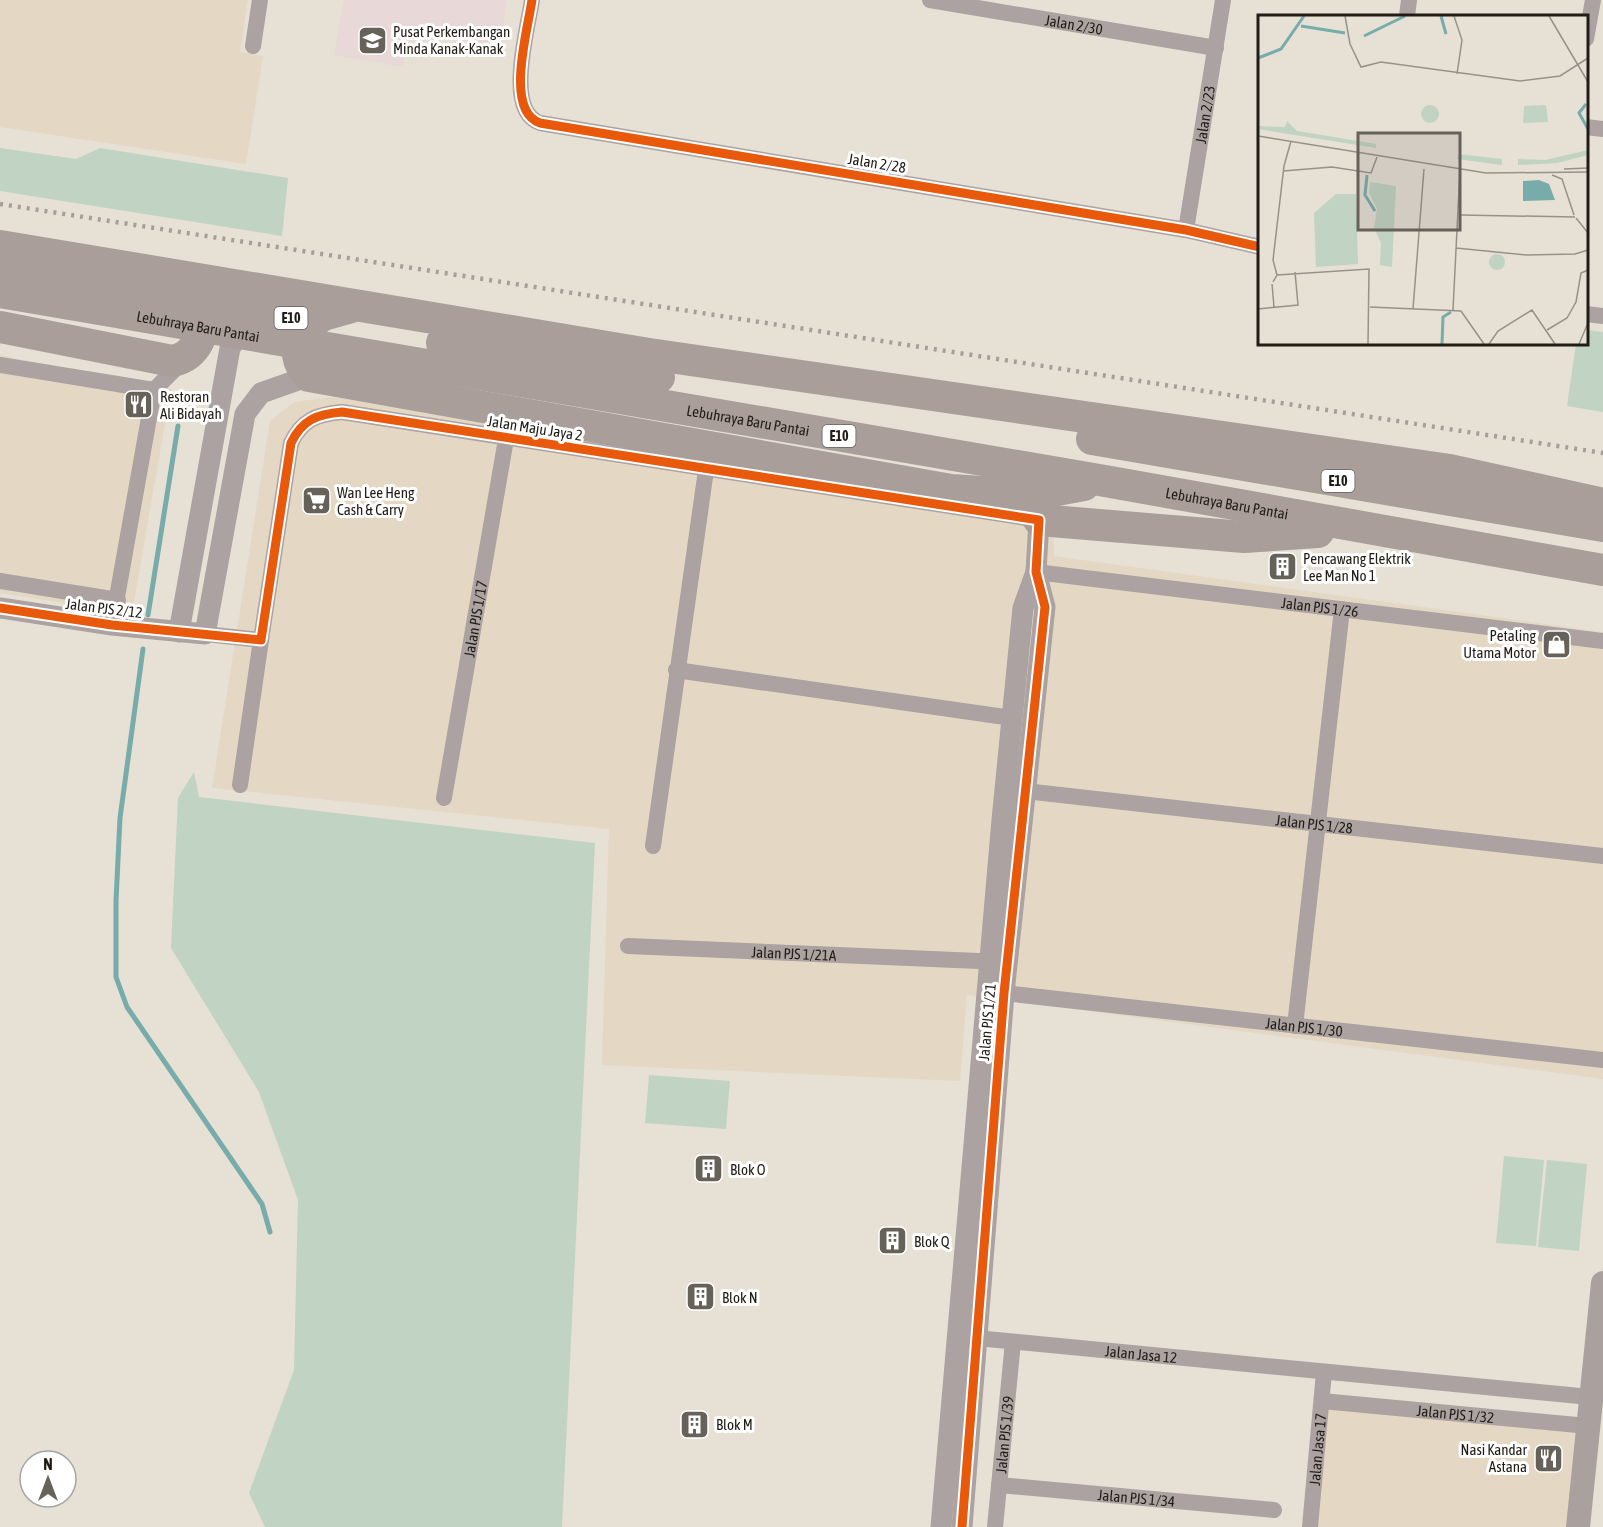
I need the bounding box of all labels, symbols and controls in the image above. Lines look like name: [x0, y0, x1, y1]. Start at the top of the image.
street label: Jalan 2/30: [1044, 11, 1104, 37]
inset map: [1258, 15, 1588, 345]
place label: Pusat Perkembangan Minda Kanak-Kanak: [393, 23, 510, 57]
school or university icon: Pusat Perkembangan Minda Kanak-Kanak: [356, 24, 388, 56]
street label: Jalan 2/23: [1192, 84, 1218, 145]
street label: Jalan 2/28: [847, 150, 907, 176]
street label: Lebuhraya Baru Pantai: [135, 307, 261, 345]
road number: E10: [274, 307, 308, 329]
place label: Restoran Ali Bidayah: [160, 388, 222, 422]
restaurant icon: Restoran Ali Bidayah: [123, 389, 155, 421]
street label: Lebuhraya Baru Pantai: [685, 401, 811, 439]
street label: Jalan Maju Jaya 2: [486, 412, 584, 444]
road number: E10: [822, 425, 856, 447]
road number: E10: [1322, 470, 1354, 492]
street label: Lebuhraya Baru Pantai: [1164, 483, 1290, 522]
place label: Wan Lee Heng Cash & Carry: [337, 484, 415, 518]
supermarket icon: Wan Lee Heng Cash & Carry: [300, 485, 332, 517]
place label: Pencawang Elektrik Lee Man No 1: [1303, 550, 1411, 584]
building icon: Pencawang Elektrik Lee Man No 1: [1266, 551, 1298, 583]
street label: Jalan PJS 1/17: [460, 579, 490, 658]
street label: Jalan PJS 1/26: [1280, 593, 1359, 620]
street label: Jalan PJS 2/12: [65, 595, 143, 621]
place label: Petaling Utama Motor: [1463, 627, 1537, 661]
shop icon: Petaling Utama Motor: [1541, 628, 1573, 660]
street label: Jalan PJS 1/28: [1275, 811, 1354, 836]
street label: Jalan PJS 1/21A: [751, 943, 837, 963]
street label: Jalan PJS 1/21: [975, 983, 999, 1061]
street label: Jalan PJS 1/30: [1265, 1014, 1344, 1039]
building icon: Blok O: [693, 1153, 725, 1185]
place label: Blok O: [730, 1161, 766, 1178]
building icon: Blok Q: [877, 1225, 909, 1257]
place label: Blok Q: [914, 1233, 950, 1250]
building icon: Blok N: [685, 1281, 717, 1313]
place label: Blok N: [722, 1289, 758, 1306]
street label: Jalan Jasa 12: [1104, 1342, 1178, 1366]
street label: Jalan PJS 1/39: [992, 1395, 1016, 1474]
street label: Jalan PJS 1/32: [1416, 1401, 1495, 1426]
building icon: Blok M: [679, 1408, 711, 1440]
street label: Jalan Jasa 17: [1305, 1413, 1329, 1486]
place label: Blok M: [716, 1416, 753, 1433]
place label: Nasi Kandar Astana: [1461, 1441, 1528, 1475]
restaurant icon: Nasi Kandar Astana: [1532, 1442, 1564, 1474]
north arrow: [18, 1449, 78, 1509]
text: N: [43, 1455, 53, 1473]
street label: Jalan PJS 1/34: [1097, 1486, 1176, 1509]

